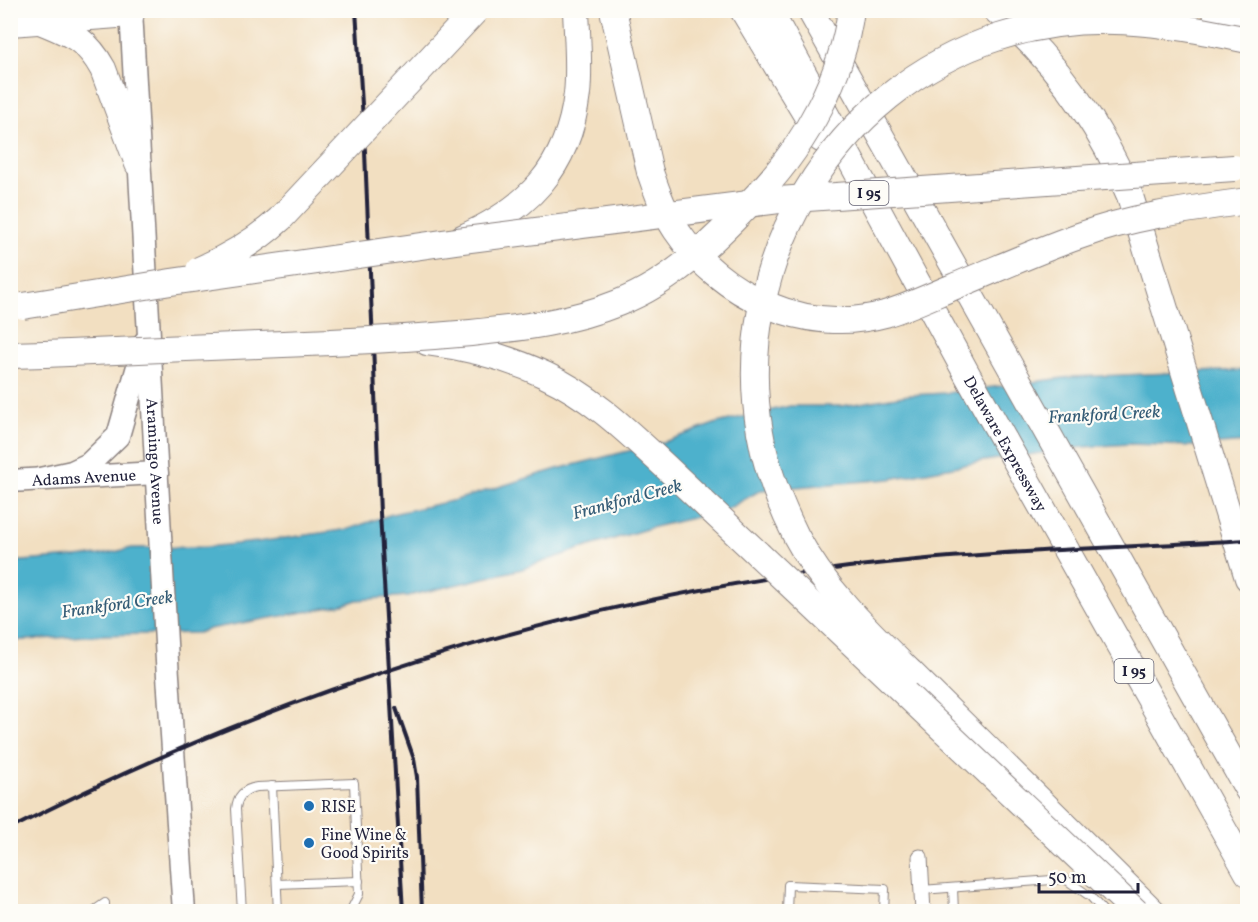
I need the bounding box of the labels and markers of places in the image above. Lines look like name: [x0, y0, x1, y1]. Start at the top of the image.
place label: RISE: [321, 797, 356, 819]
marker: RISE: [302, 799, 316, 813]
place label: Fine Wine & Good Spirits: [321, 825, 409, 865]
marker: Fine Wine & Good Spirits: [302, 836, 316, 850]

